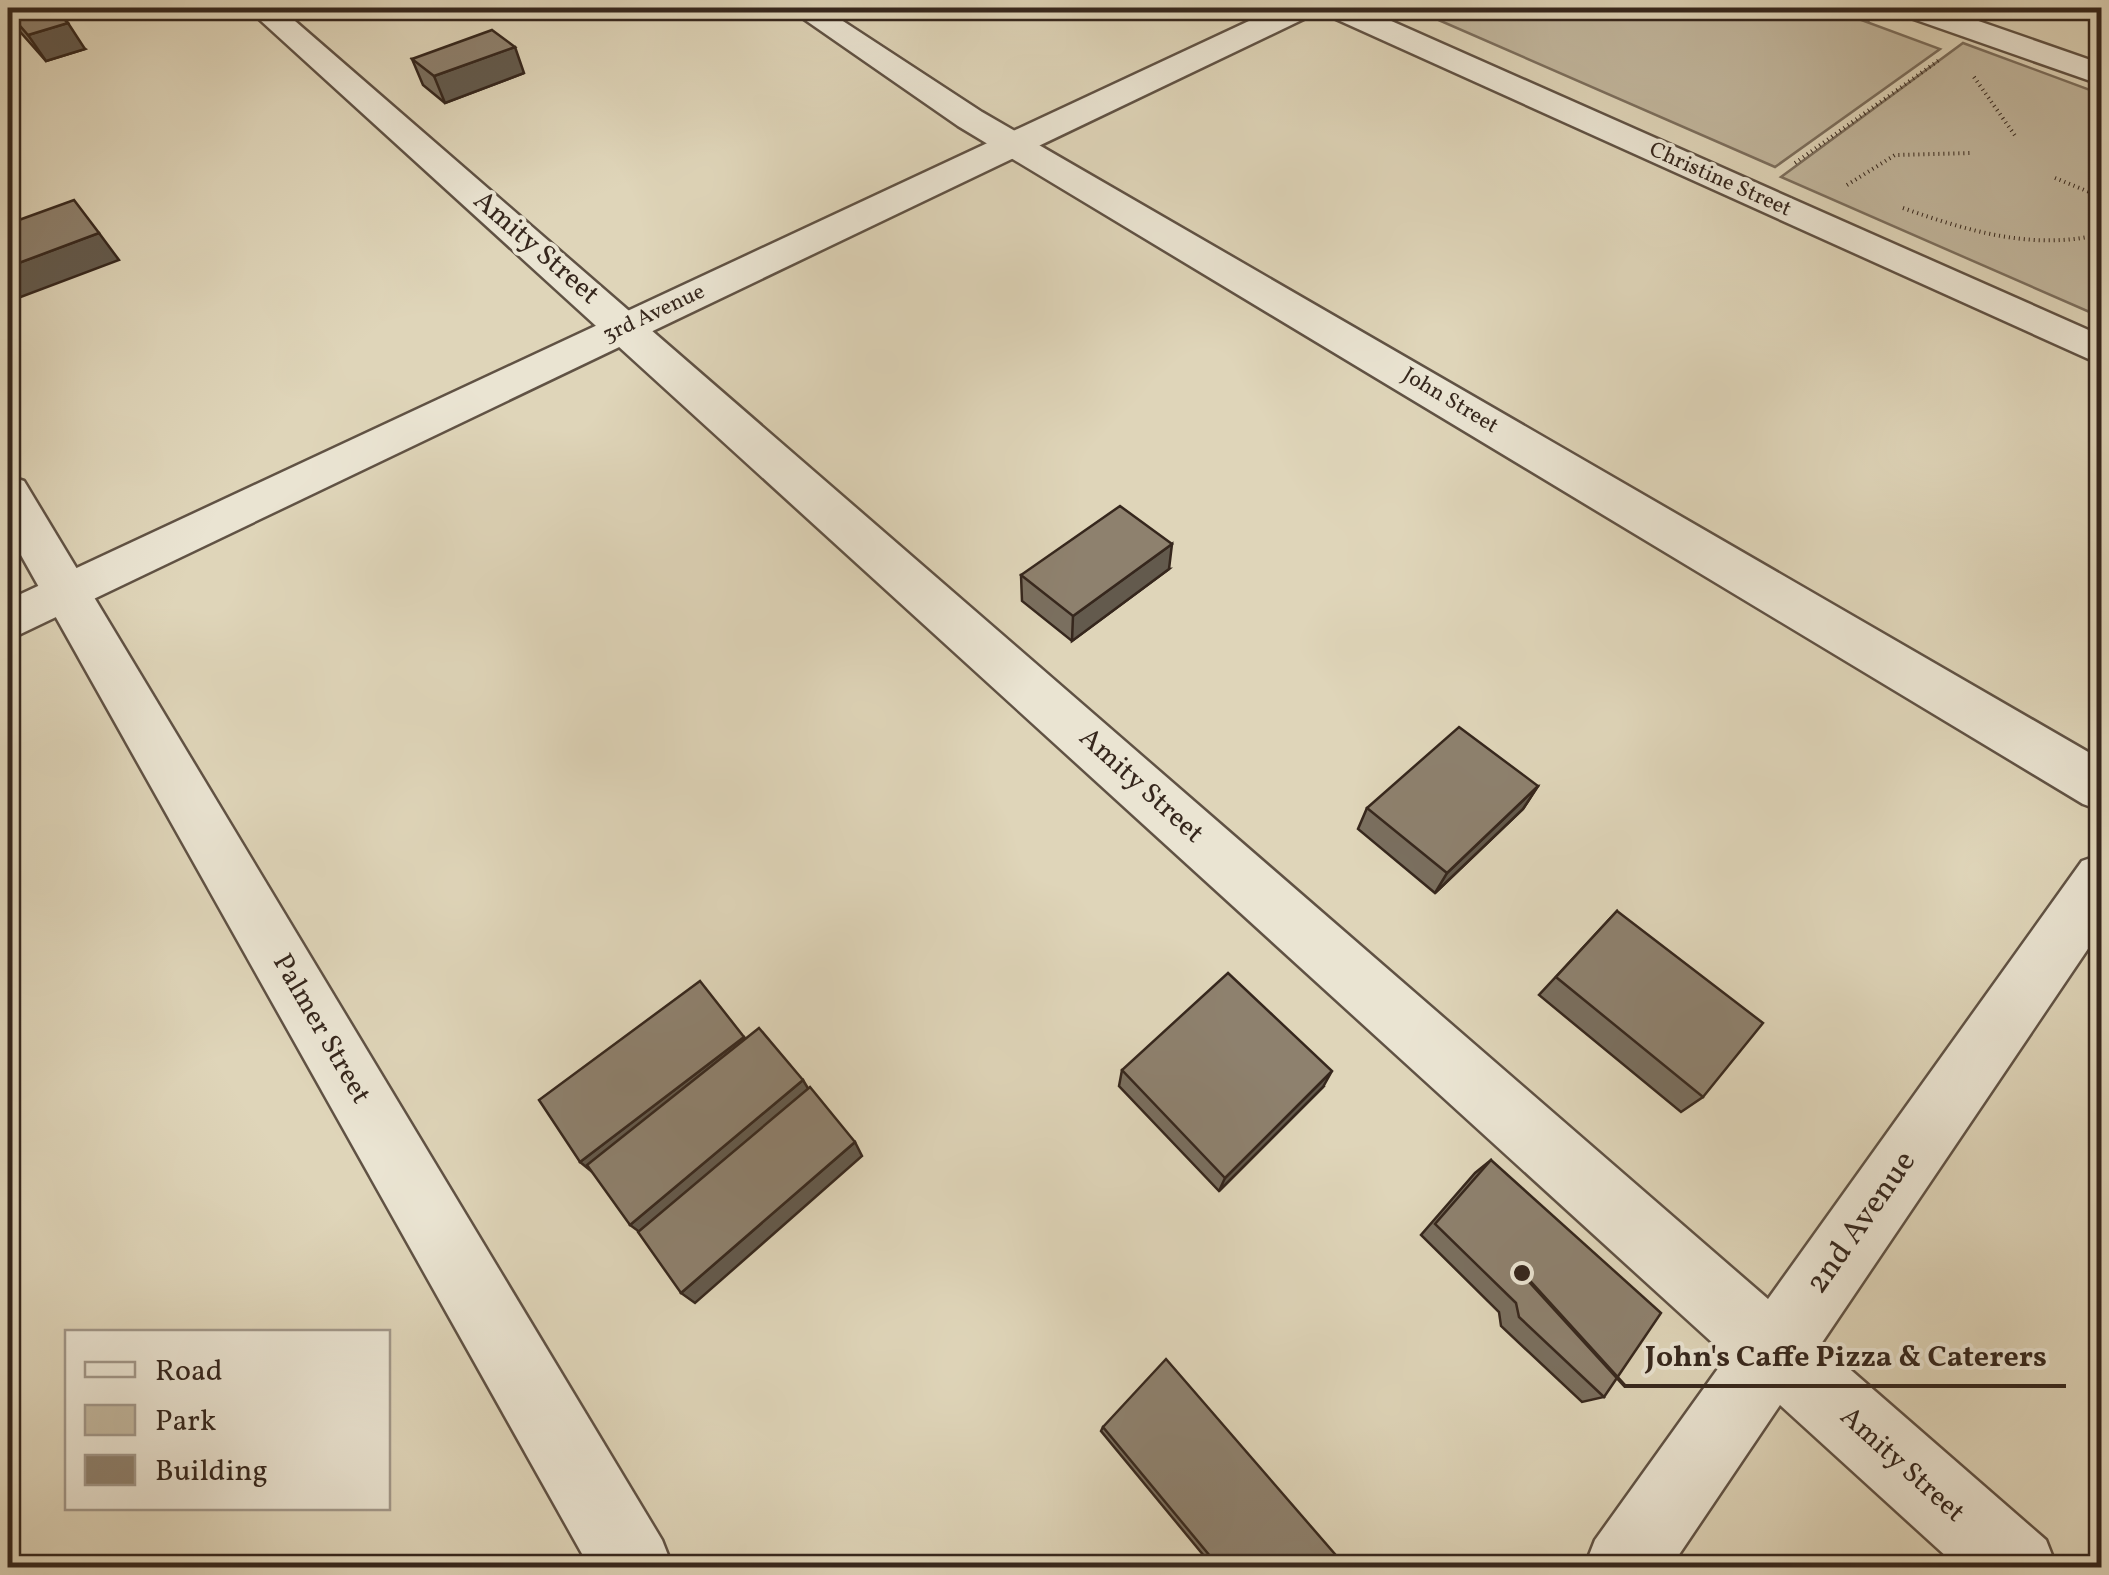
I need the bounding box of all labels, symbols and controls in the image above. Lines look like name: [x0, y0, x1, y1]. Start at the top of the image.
street label: Christine Street: [1644, 135, 1796, 225]
street label: Amity Street: [464, 182, 608, 314]
street label: 3rd Avenue: [598, 277, 710, 351]
street label: John Street: [1396, 360, 1504, 442]
street label: Amity Street: [1070, 719, 1212, 853]
street label: Palmer Street: [262, 947, 380, 1111]
street label: 2nd Avenue: [1797, 1143, 1927, 1303]
callout: John's Caffe Pizza & Caterers: [1625, 1326, 2066, 1386]
legend: [65, 1330, 390, 1510]
text: John's Caffe Pizza & Caterers: [1644, 1337, 2047, 1379]
text: Road: [155, 1351, 223, 1393]
street label: Amity Street: [1831, 1398, 1973, 1532]
text: Park: [155, 1401, 216, 1443]
text: Building: [155, 1451, 268, 1493]

